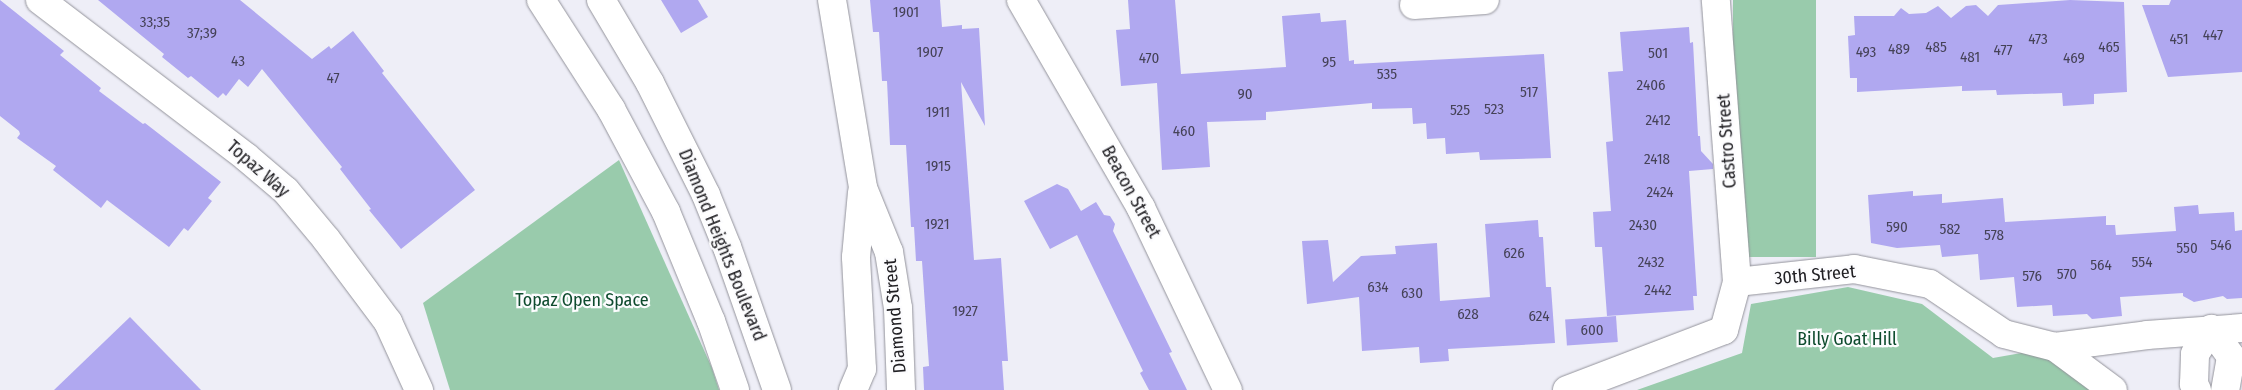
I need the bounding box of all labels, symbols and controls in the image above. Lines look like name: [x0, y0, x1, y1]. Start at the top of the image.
house number: 1901: [893, 4, 919, 22]
house number: 33;35: [140, 14, 170, 32]
house number: 37;39: [187, 25, 217, 43]
house number: 447: [2203, 27, 2223, 45]
house number: 473: [2028, 31, 2048, 49]
house number: 451: [2169, 31, 2189, 49]
house number: 485: [1925, 39, 1947, 57]
house number: 465: [2098, 39, 2120, 57]
house number: 489: [1888, 41, 1910, 59]
house number: 477: [1993, 42, 2013, 60]
house number: 1907: [917, 44, 943, 62]
house number: 493: [1856, 44, 1876, 62]
house number: 501: [1648, 45, 1668, 63]
house number: 481: [1960, 49, 1980, 67]
house number: 470: [1139, 50, 1159, 68]
house number: 469: [2063, 50, 2085, 68]
house number: 43: [231, 53, 245, 71]
house number: 95: [1322, 54, 1336, 72]
house number: 535: [1377, 66, 1397, 84]
house number: 47: [326, 70, 340, 88]
house number: 2406: [1637, 77, 1665, 95]
house number: 517: [1520, 84, 1538, 102]
house number: 90: [1237, 86, 1253, 104]
street label: Castro Street: [1713, 93, 1741, 189]
house number: 523: [1484, 101, 1504, 119]
house number: 525: [1450, 102, 1470, 120]
house number: 1911: [926, 104, 950, 122]
house number: 2412: [1645, 112, 1671, 130]
house number: 460: [1173, 123, 1195, 141]
street label: Topaz Way: [222, 136, 294, 202]
street label: Beacon Street: [1097, 142, 1165, 242]
street label: Diamond Heights Boulevard: [674, 146, 770, 344]
house number: 2418: [1644, 151, 1670, 169]
house number: 1915: [925, 158, 951, 176]
house number: 2424: [1647, 184, 1673, 202]
house number: 1921: [924, 216, 950, 234]
house number: 2430: [1629, 217, 1657, 235]
house number: 590: [1886, 219, 1908, 237]
house number: 582: [1940, 221, 1960, 239]
house number: 578: [1984, 227, 2004, 245]
house number: 546: [2210, 237, 2232, 255]
house number: 550: [2176, 240, 2198, 258]
house number: 626: [1503, 245, 1525, 263]
house number: 2432: [1638, 254, 1664, 272]
house number: 554: [2132, 254, 2152, 272]
house number: 564: [2090, 257, 2112, 275]
street label: Diamond Street: [879, 258, 911, 374]
street label: 30th Street: [1774, 261, 1856, 289]
house number: 570: [2057, 266, 2077, 284]
house number: 576: [2022, 268, 2042, 286]
house number: 634: [1367, 279, 1389, 297]
house number: 2442: [1644, 282, 1672, 300]
house number: 630: [1401, 285, 1423, 303]
park label: Topaz Open Space: [515, 289, 649, 311]
house number: 1927: [952, 303, 978, 321]
house number: 628: [1457, 306, 1479, 324]
house number: 624: [1529, 308, 1549, 326]
house number: 600: [1580, 322, 1604, 340]
park label: Billy Goat Hill: [1797, 328, 1897, 350]

